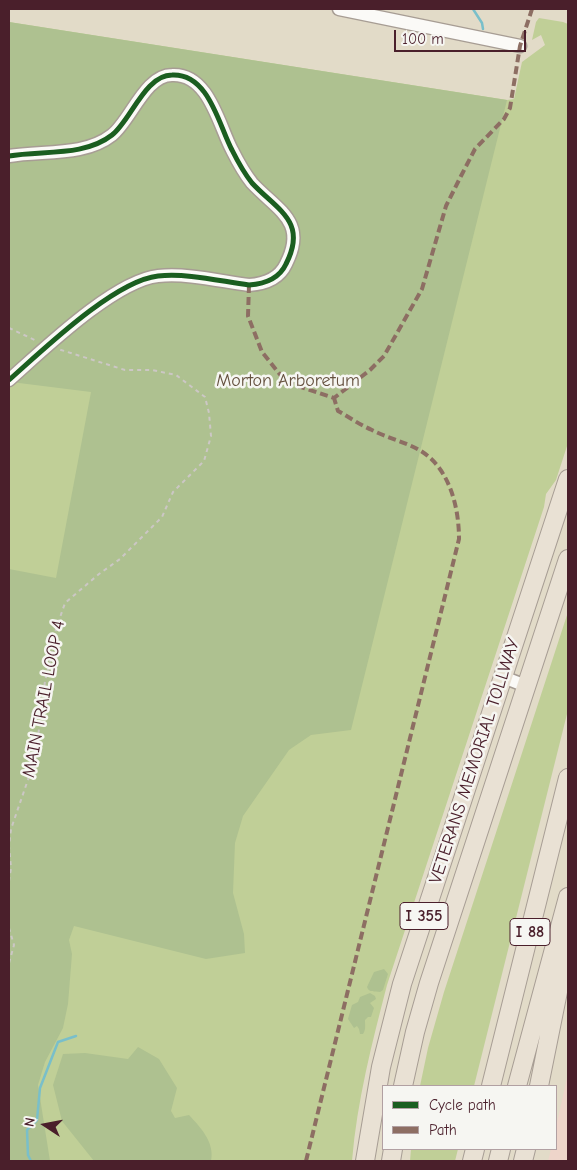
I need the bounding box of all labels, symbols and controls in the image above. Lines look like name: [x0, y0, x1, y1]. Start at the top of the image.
scale bar: [397, 20, 530, 52]
text: 100 m: [402, 30, 444, 48]
park label: Morton Arboretum: [216, 370, 360, 392]
street label: MAIN TRAIL LOOP 4: [18, 619, 70, 779]
street label: VETERANS MEMORIAL TOLLWAY: [425, 635, 525, 887]
road number: I 355: [400, 902, 448, 929]
road number: I 88: [510, 919, 550, 946]
legend: [382, 1085, 557, 1150]
text: Cycle path: [429, 1096, 496, 1114]
north arrow: [20, 1100, 70, 1150]
text: N: [21, 1116, 39, 1128]
text: Path: [429, 1121, 457, 1139]

